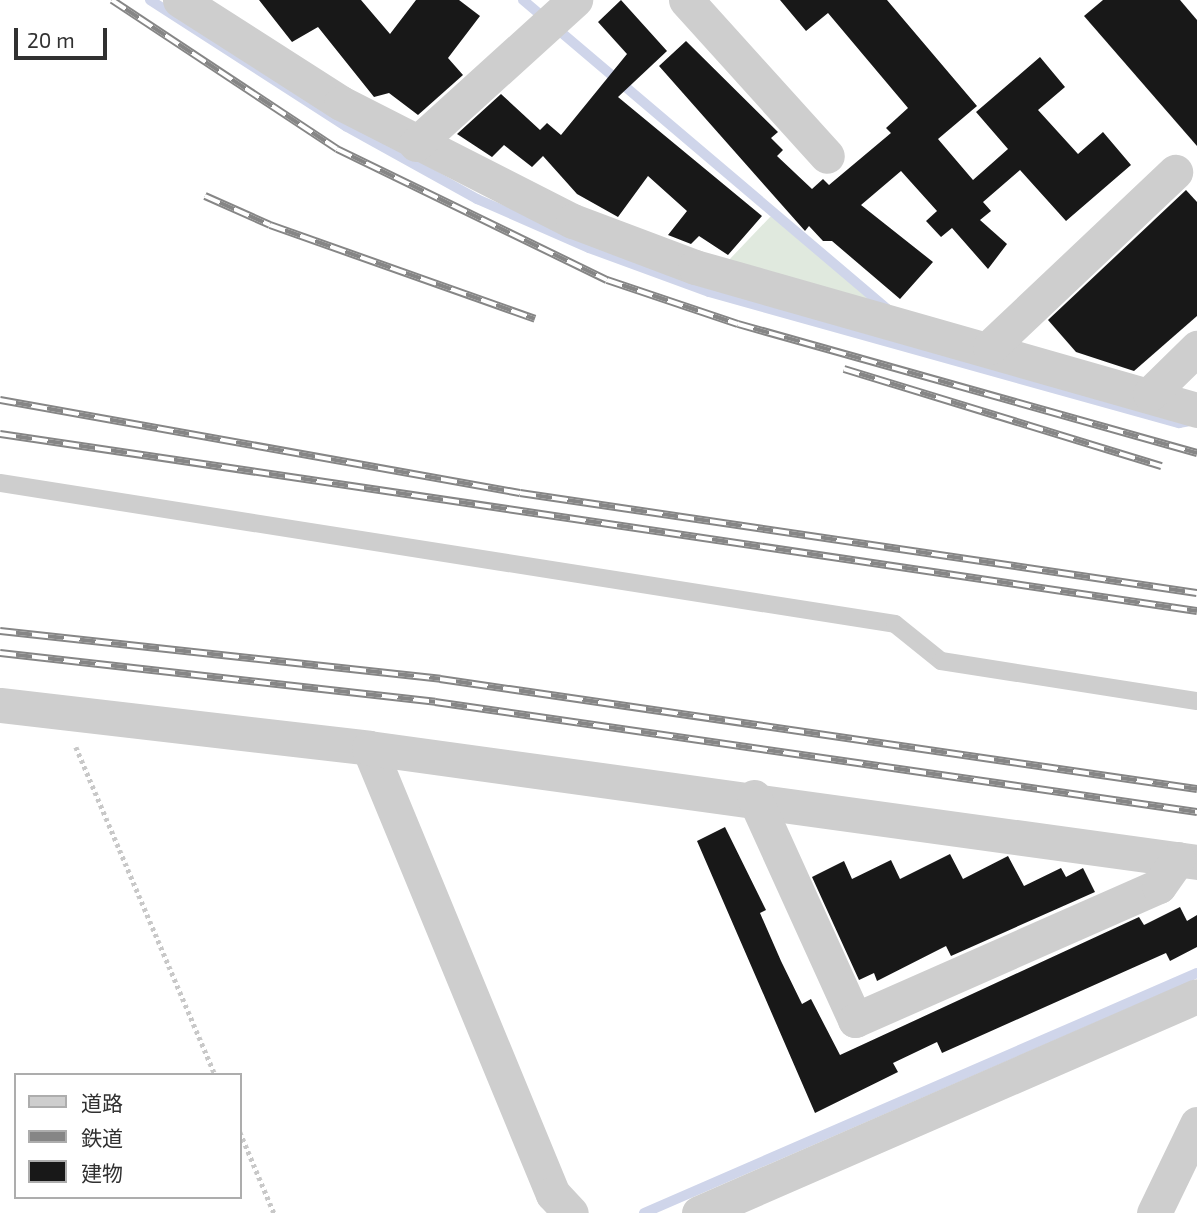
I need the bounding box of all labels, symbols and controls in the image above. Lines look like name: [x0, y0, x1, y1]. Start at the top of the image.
scale bar: [18, 14, 110, 58]
text: 20 m: [27, 27, 75, 52]
legend: [14, 1073, 242, 1199]
text: 道路: [81, 1090, 123, 1115]
text: 鉄道: [81, 1125, 123, 1150]
text: 建物: [81, 1160, 123, 1185]

